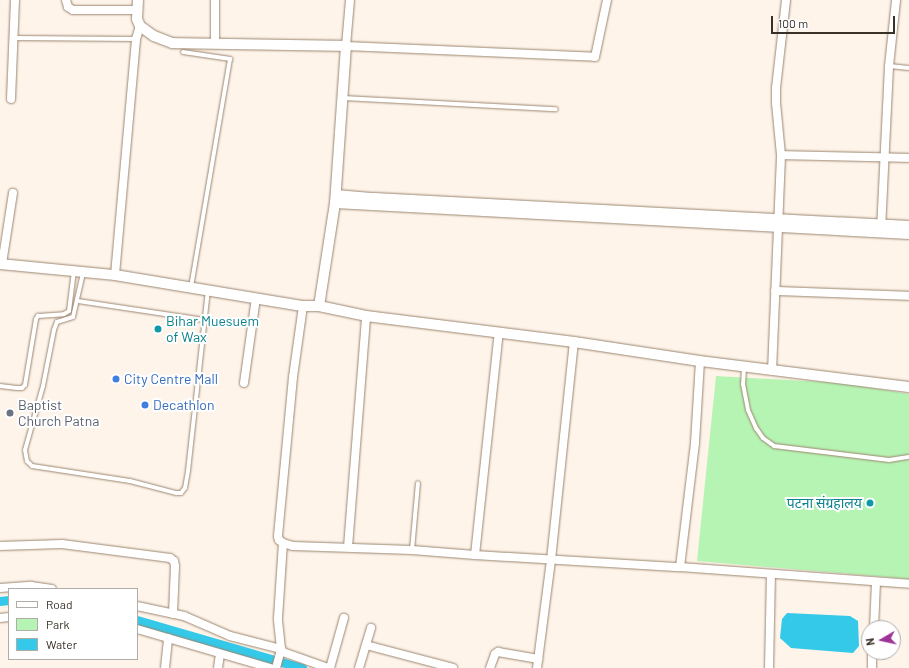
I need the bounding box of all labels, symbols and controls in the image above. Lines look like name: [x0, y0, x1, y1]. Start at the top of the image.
scale bar: [773, 8, 897, 34]
text: 100 m: [778, 16, 808, 30]
place label: Bihar Muesuem of Wax: [166, 313, 259, 346]
marker: Bihar Muesuem of Wax: [153, 324, 163, 334]
place label: City Centre Mall: [124, 371, 218, 387]
marker: City Centre Mall: [111, 374, 121, 384]
place label: Baptist Church Patna: [18, 397, 99, 430]
place label: Decathlon: [153, 397, 215, 413]
marker: Decathlon: [140, 400, 150, 410]
marker: Baptist Church Patna: [5, 408, 15, 418]
place label: पटना संग्रहालय: [787, 495, 862, 511]
marker: पटना संग्रहालय: [865, 498, 875, 508]
legend: [8, 588, 138, 660]
text: Road: [46, 597, 73, 611]
text: Park: [46, 617, 70, 631]
north arrow: [861, 620, 901, 660]
text: Water: [46, 637, 77, 651]
text: N: [863, 637, 877, 646]

